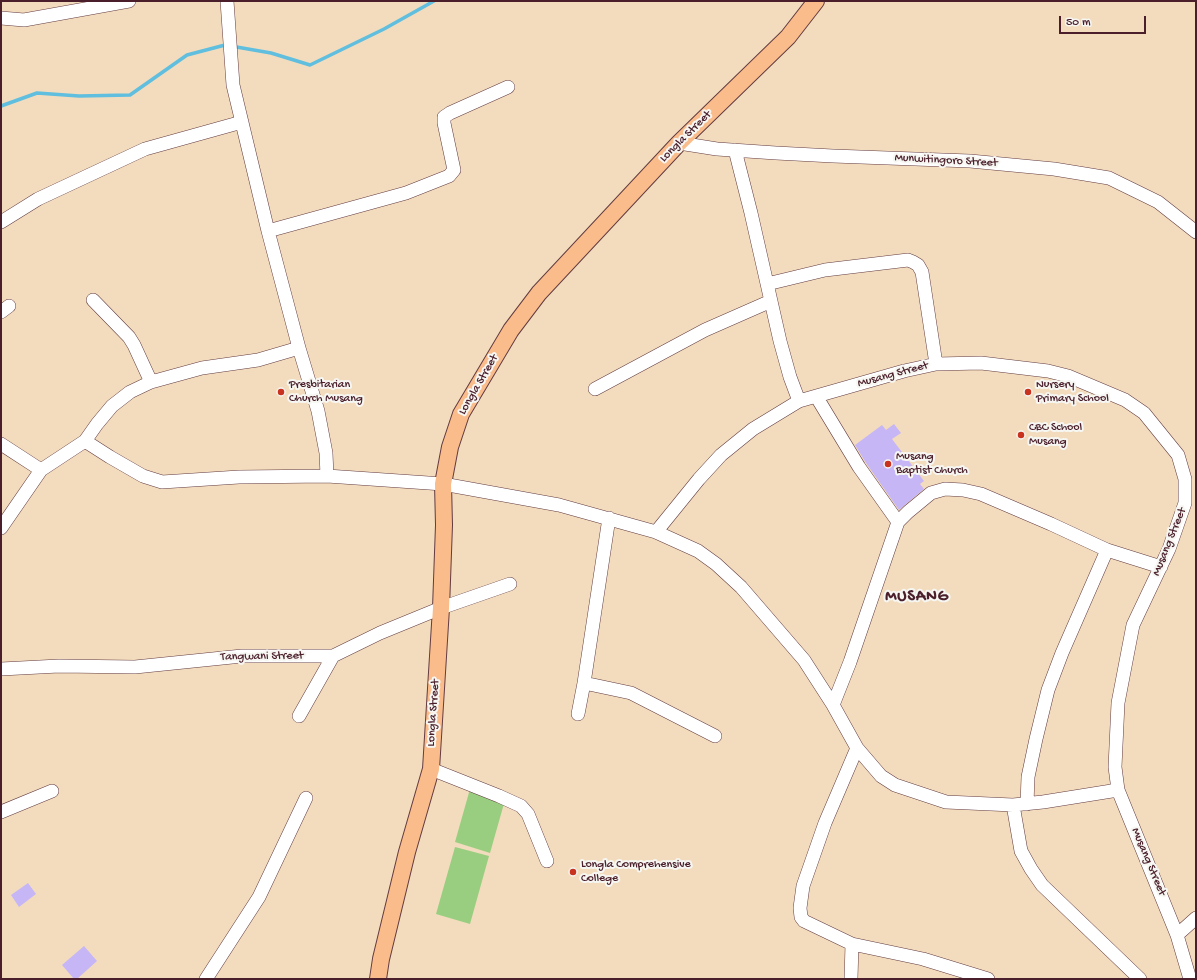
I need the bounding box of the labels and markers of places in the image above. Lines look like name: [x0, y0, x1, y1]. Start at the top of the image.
place label: Presbitarian Church Musang: [289, 378, 363, 406]
place label: Nursery Primary School: [1036, 378, 1109, 406]
marker: Presbitarian Church Musang: [276, 387, 286, 397]
marker: Nursery Primary School: [1023, 387, 1033, 397]
place label: CBC School Musang: [1029, 421, 1082, 449]
marker: CBC School Musang: [1016, 430, 1026, 440]
place label: Musang Baptist Church: [896, 450, 968, 478]
marker: Musang Baptist Church: [883, 459, 893, 469]
place label: Longla Comprehensive College: [581, 858, 691, 886]
marker: Longla Comprehensive College: [568, 867, 578, 877]

